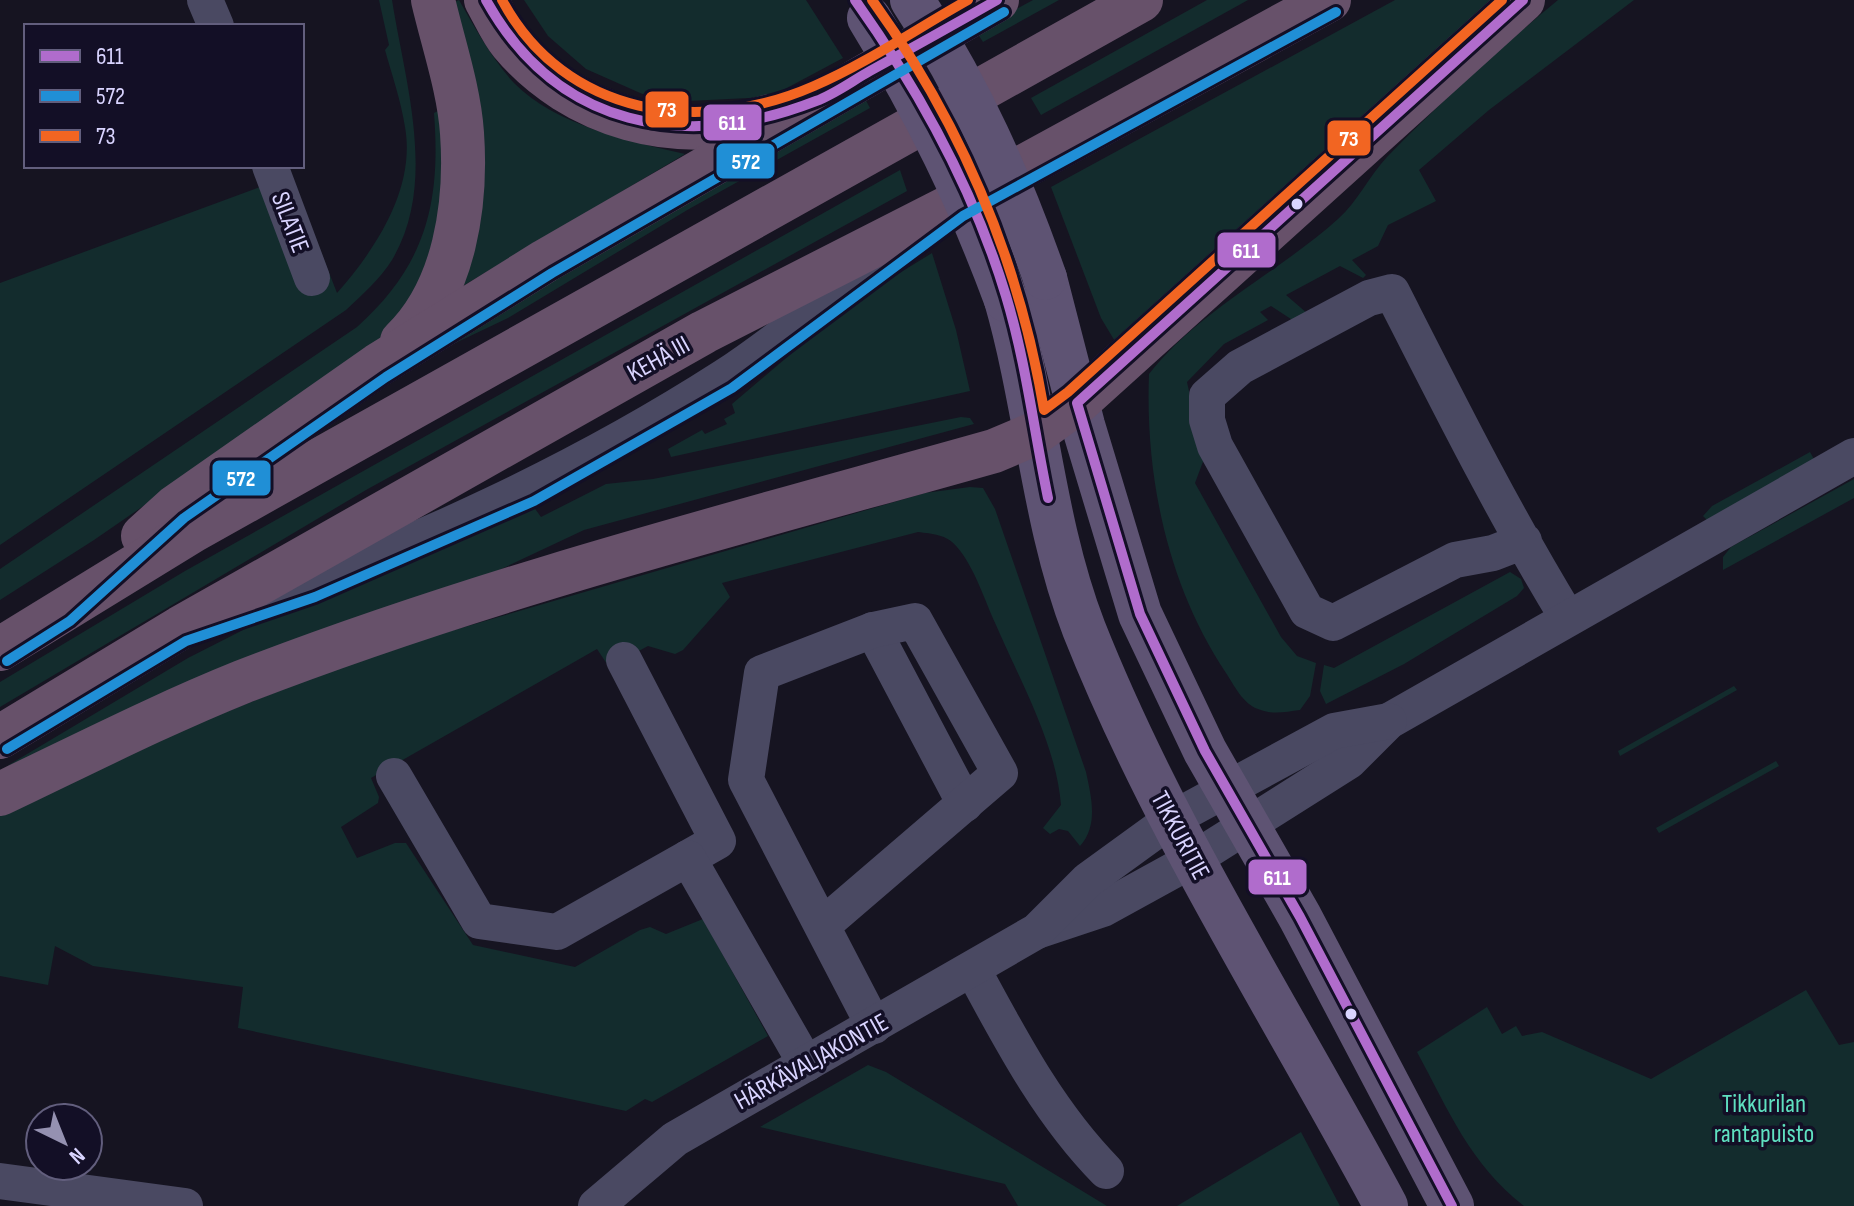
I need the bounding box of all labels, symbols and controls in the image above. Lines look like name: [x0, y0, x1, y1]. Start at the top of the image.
legend: [24, 24, 304, 168]
text: 611: [96, 42, 124, 71]
text: 572: [96, 82, 125, 111]
line badge: 73: [644, 90, 690, 129]
text: 73: [657, 97, 677, 124]
line badge: 611: [702, 103, 763, 142]
text: 611: [718, 110, 746, 137]
line badge: 73: [1326, 119, 1372, 157]
text: 73: [96, 122, 116, 151]
text: 73: [1339, 126, 1359, 153]
line badge: 572: [715, 142, 776, 180]
text: 572: [732, 149, 760, 176]
street label: SILATIE: [264, 188, 315, 257]
unlabelled marker: [1289, 196, 1305, 212]
line badge: 611: [1216, 231, 1277, 269]
text: 611: [1232, 238, 1260, 265]
street label: KEHÄ III: [622, 330, 695, 389]
line badge: 572: [211, 459, 272, 497]
text: 572: [227, 466, 255, 493]
street label: TIKKURITIE: [1143, 786, 1216, 885]
line badge: 611: [1247, 858, 1308, 896]
text: 611: [1263, 865, 1291, 892]
unlabelled marker: [1343, 1006, 1359, 1022]
street label: HÄRKÄVALJAKONTIE: [729, 1007, 894, 1117]
park label: Tikkurilan rantapuisto: [1714, 1089, 1814, 1150]
north arrow: [24, 1102, 104, 1182]
text: N: [63, 1142, 90, 1169]

